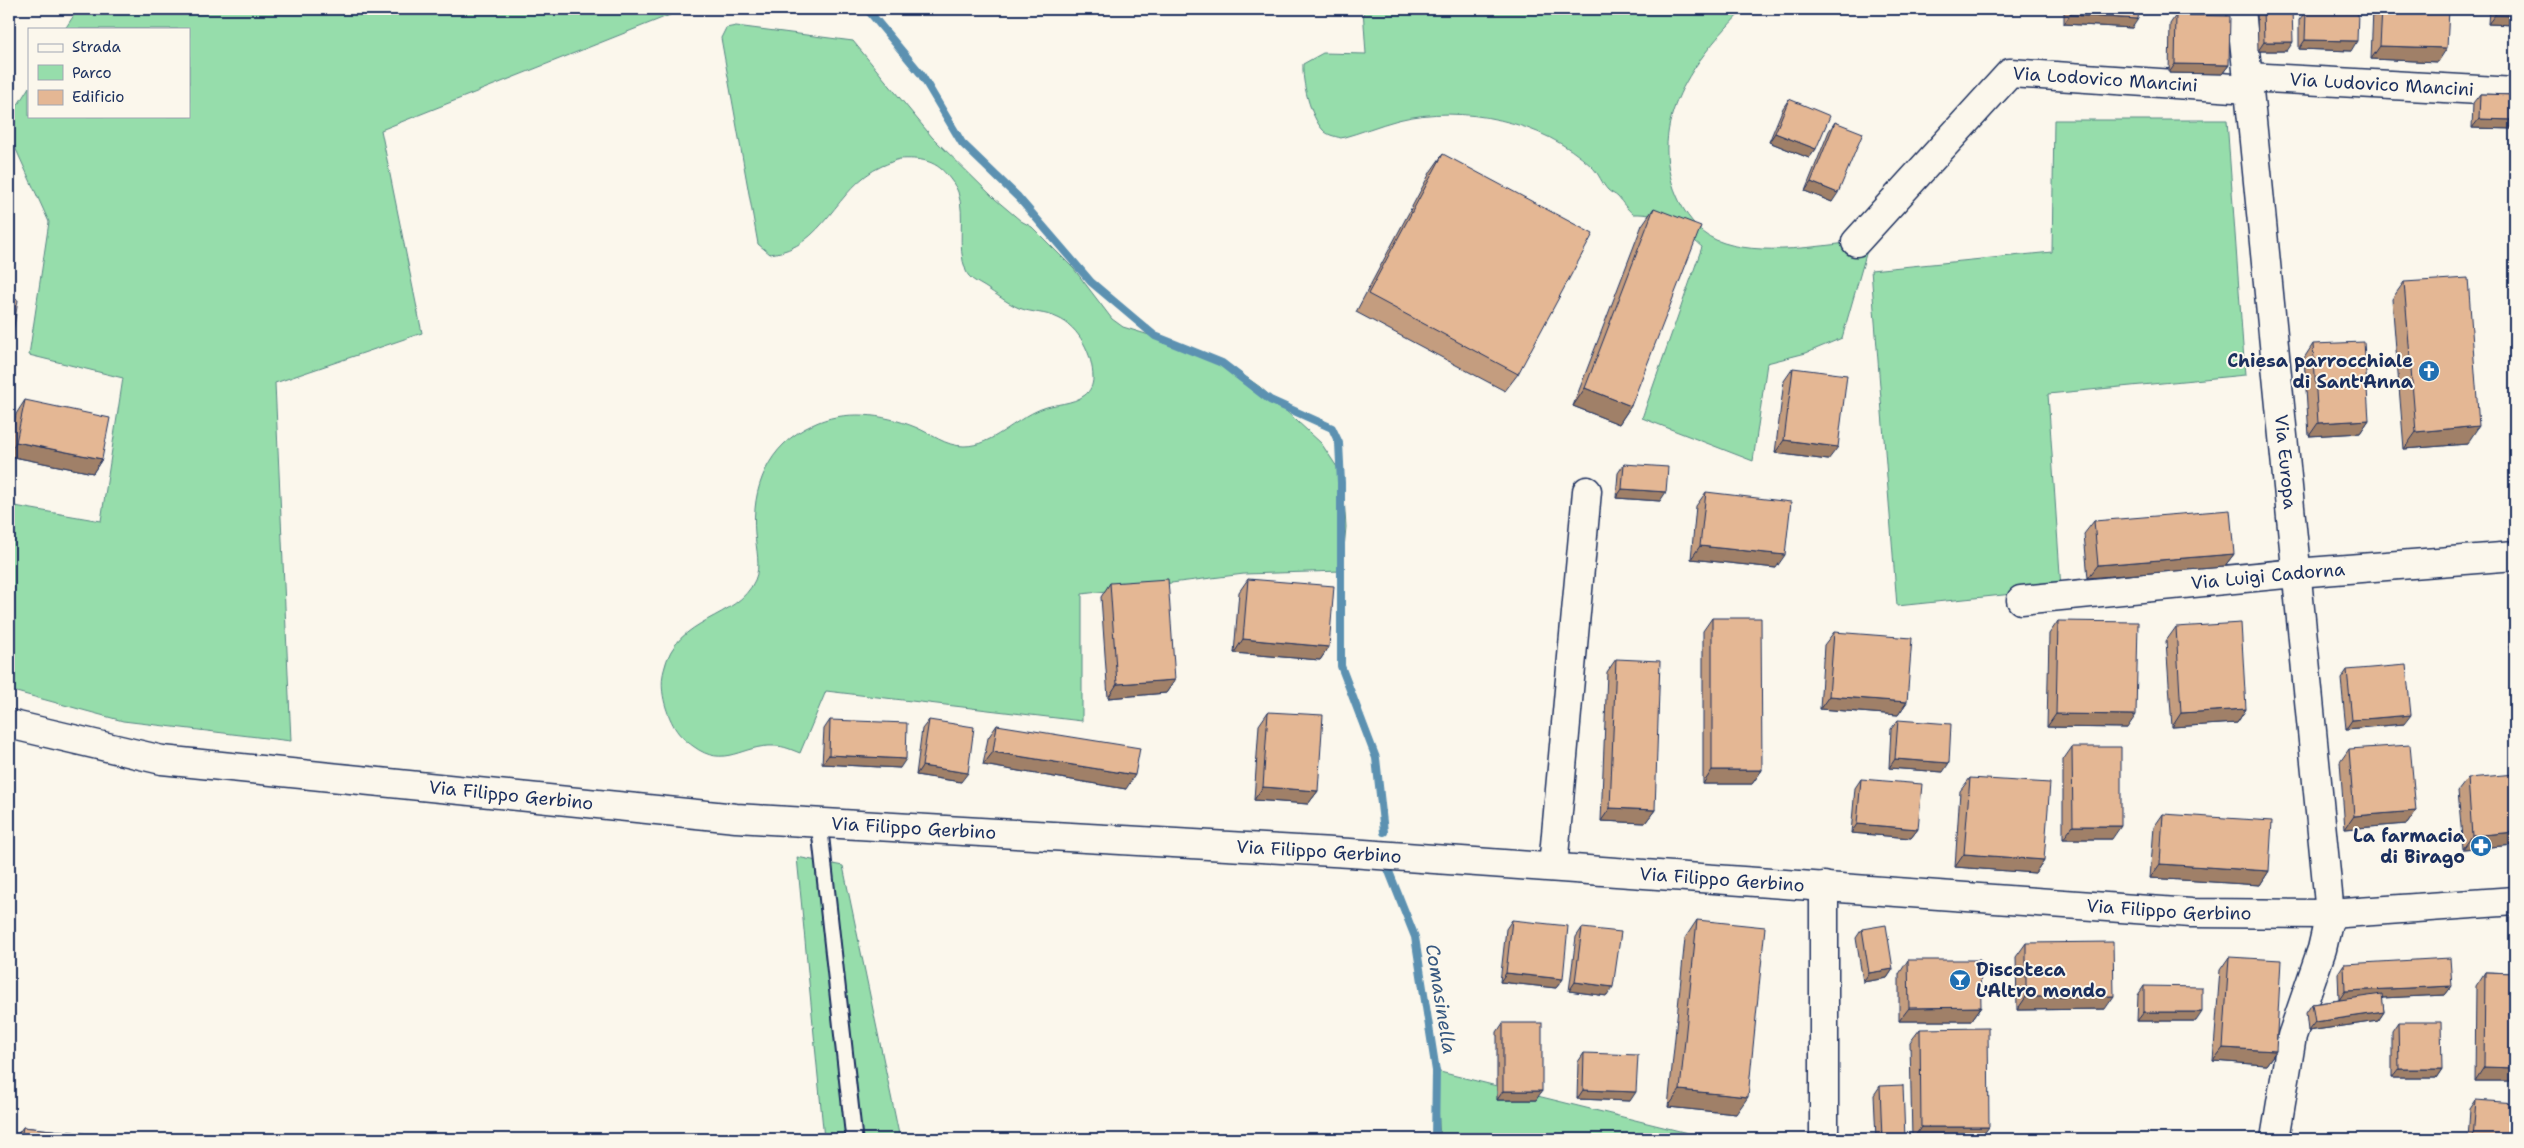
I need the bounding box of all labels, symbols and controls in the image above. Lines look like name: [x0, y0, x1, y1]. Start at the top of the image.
legend: [28, 28, 190, 118]
text: Strada: [72, 37, 121, 57]
street label: Via Lodovico Mancini: [2012, 61, 2199, 98]
text: Parco: [72, 63, 112, 83]
street label: Via Ludovico Mancini: [2289, 67, 2475, 102]
text: Edificio: [72, 87, 124, 107]
place label: Chiesa parrocchiale di Sant'Anna: [2227, 349, 2414, 394]
church icon: Chiesa parrocchiale di Sant'Anna: [2417, 359, 2441, 383]
street label: Via Europa: [2269, 413, 2302, 510]
street label: Via Luigi Cadorna: [2190, 557, 2346, 595]
street label: Via Filippo Gerbino: [428, 775, 595, 816]
street label: Via Filippo Gerbino: [830, 811, 997, 845]
place label: La farmacia di Birago: [2353, 824, 2466, 869]
pharmacy icon: La farmacia di Birago: [2469, 834, 2493, 858]
street label: Via Filippo Gerbino: [1236, 835, 1402, 869]
street label: Via Filippo Gerbino: [1639, 862, 1805, 897]
street label: Via Filippo Gerbino: [2085, 894, 2252, 925]
water label: Comasinella: [1420, 942, 1462, 1056]
place label: Discoteca L'Altro mondo: [1976, 958, 2107, 1003]
bar icon: Discoteca L'Altro mondo: [1948, 968, 1972, 992]

